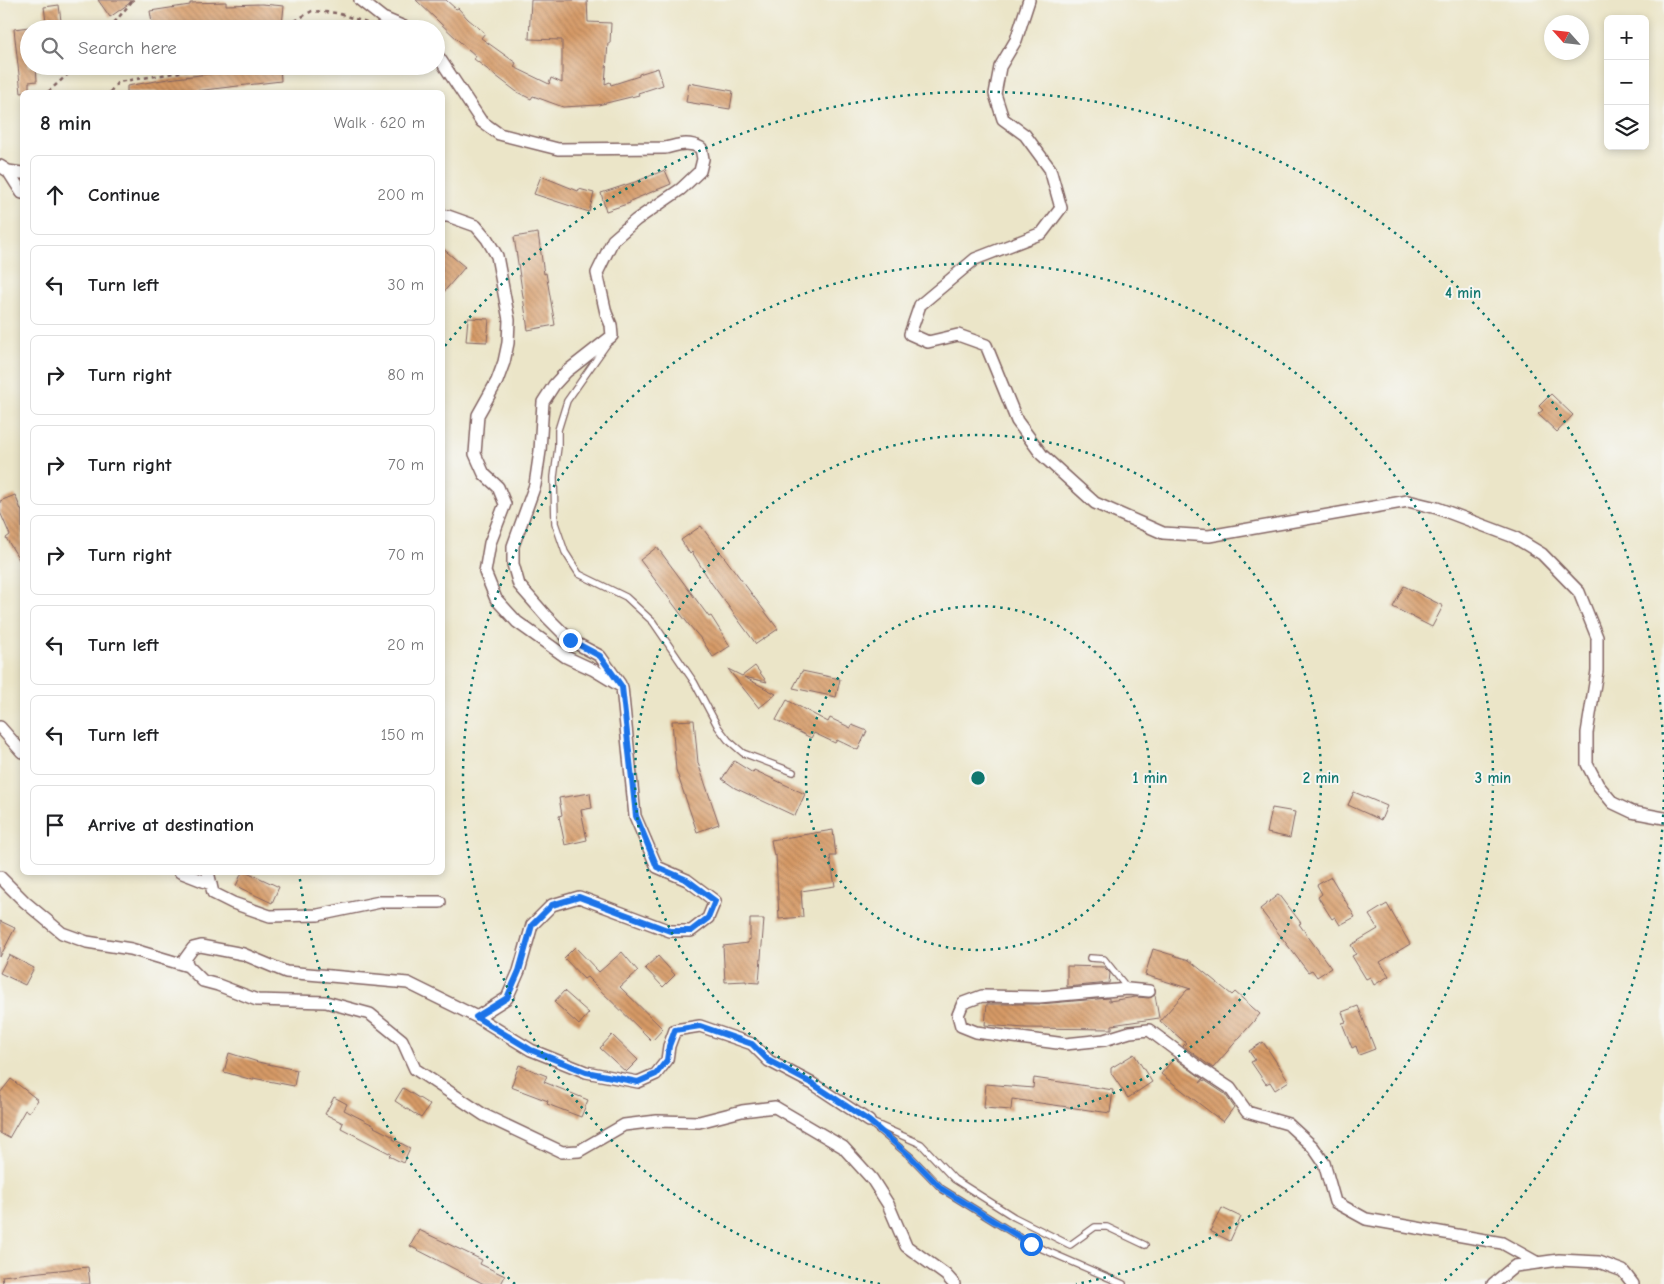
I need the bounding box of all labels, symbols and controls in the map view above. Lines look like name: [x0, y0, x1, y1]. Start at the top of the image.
north arrow: [1544, 15, 1589, 60]
map controls: [1604, 15, 1649, 150]
button: +: [1604, 15, 1649, 60]
search box: [20, 20, 445, 75]
icon: search: [38, 34, 66, 62]
text: Search here: [78, 37, 177, 59]
button: −: [1604, 60, 1649, 105]
button: layers: [1604, 105, 1649, 150]
text: 8 min: [40, 111, 91, 135]
text: Walk · 620 m: [334, 114, 425, 132]
icon: ahead: [41, 181, 69, 209]
text: Continue: [88, 184, 160, 206]
text: 200 m: [378, 186, 424, 204]
icon: left: [41, 271, 69, 299]
text: Turn left: [88, 274, 159, 296]
text: 30 m: [388, 276, 424, 294]
text: 4 min: [1445, 284, 1481, 302]
icon: right: [41, 361, 69, 389]
text: Turn right: [88, 364, 172, 386]
text: 80 m: [387, 366, 424, 384]
icon: right: [41, 451, 69, 479]
text: Turn right: [88, 454, 172, 476]
text: 70 m: [388, 456, 424, 474]
icon: right: [41, 541, 69, 569]
text: Turn right: [88, 544, 172, 566]
text: 70 m: [388, 546, 424, 564]
route end: [559, 629, 582, 652]
icon: left: [41, 631, 69, 659]
text: Turn left: [88, 634, 159, 656]
text: 20 m: [387, 636, 424, 654]
icon: left: [41, 721, 69, 749]
text: Turn left: [88, 724, 159, 746]
text: 150 m: [381, 726, 424, 744]
centre of rings: [969, 769, 987, 787]
text: 1 min: [1133, 769, 1167, 787]
text: 2 min: [1303, 769, 1339, 787]
text: 3 min: [1475, 769, 1511, 787]
icon: arrive: [41, 811, 69, 839]
text: Arrive at destination: [88, 814, 254, 836]
route start: [1020, 1233, 1043, 1256]

